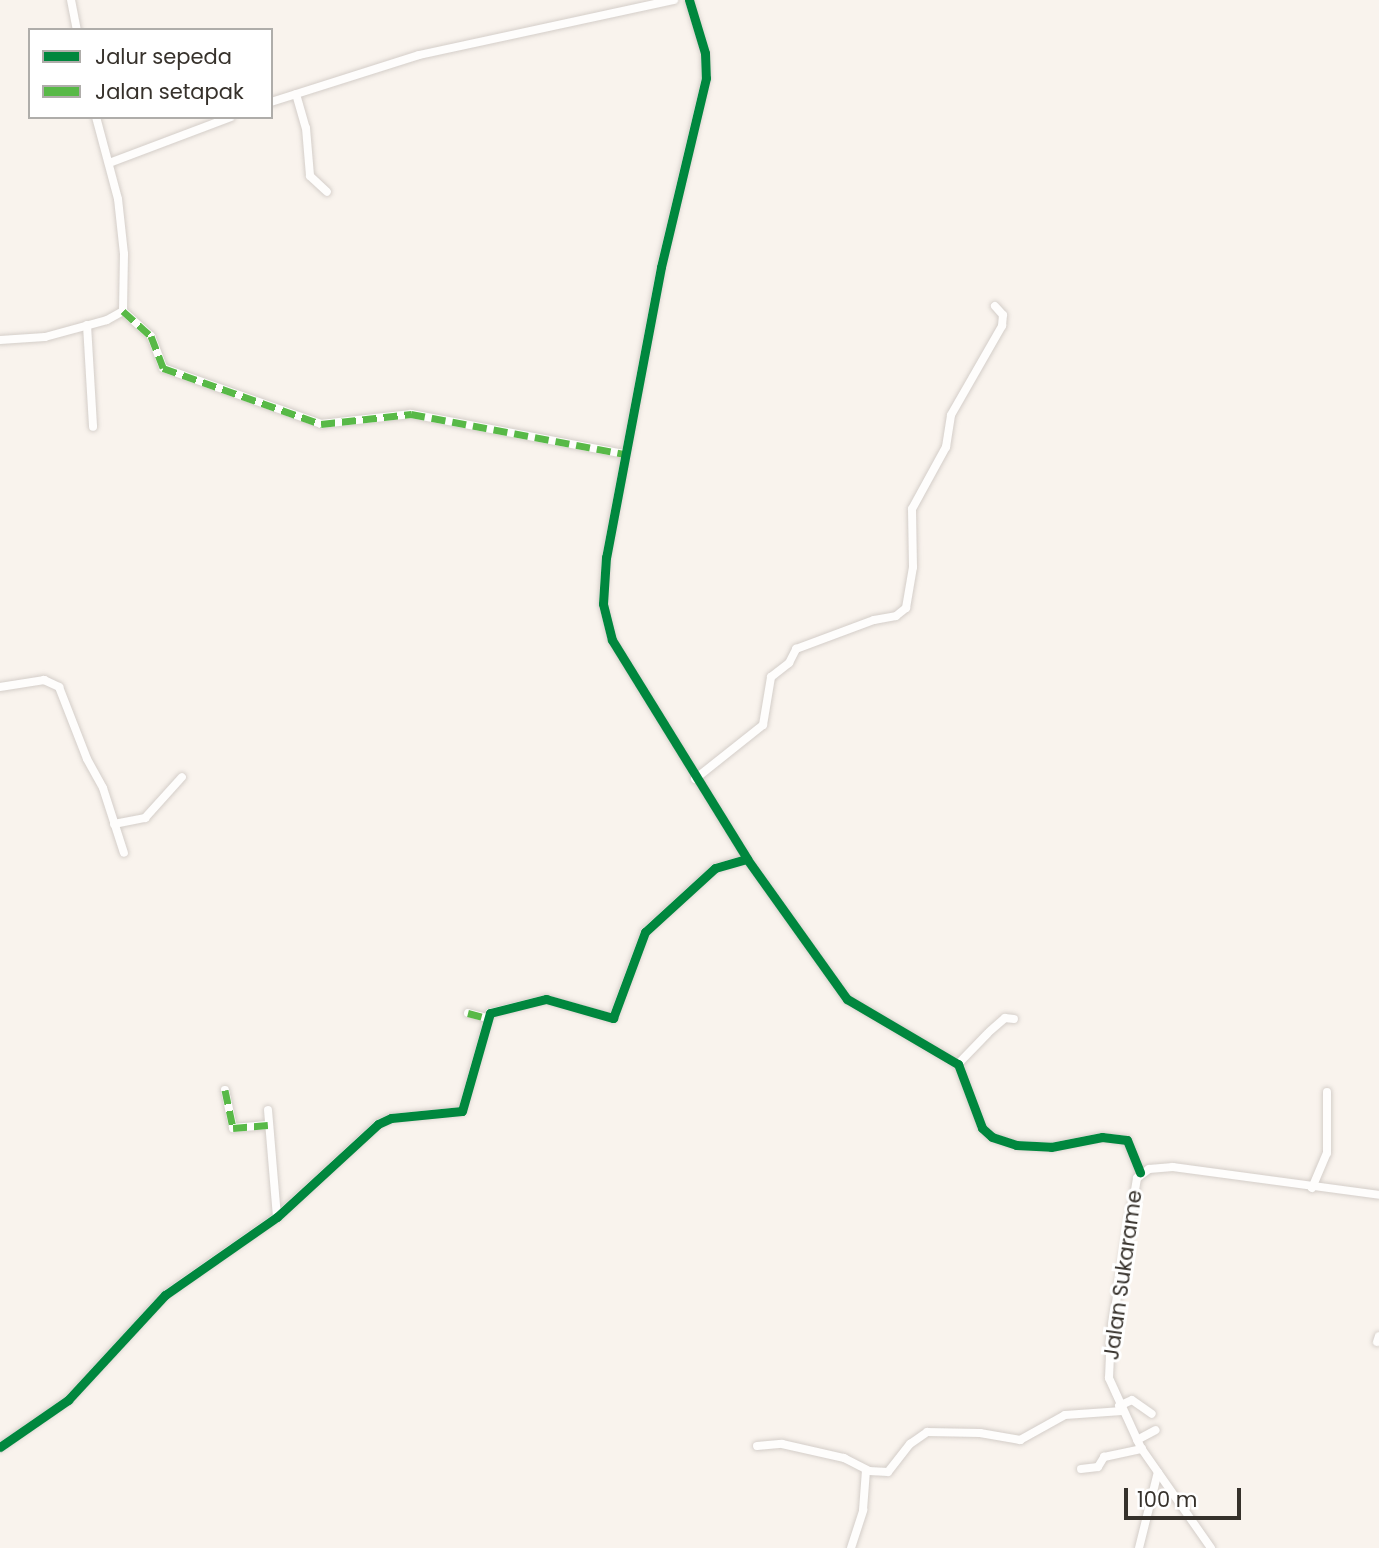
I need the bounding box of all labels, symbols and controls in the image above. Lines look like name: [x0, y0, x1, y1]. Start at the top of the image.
legend: [28, 28, 273, 119]
text: Jalur sepeda: [95, 42, 232, 71]
text: Jalan setapak: [95, 77, 244, 106]
street label: Jalan Sukarame: [1099, 1188, 1147, 1362]
scale bar: [1127, 1474, 1244, 1518]
text: 100 m: [1137, 1485, 1197, 1514]

